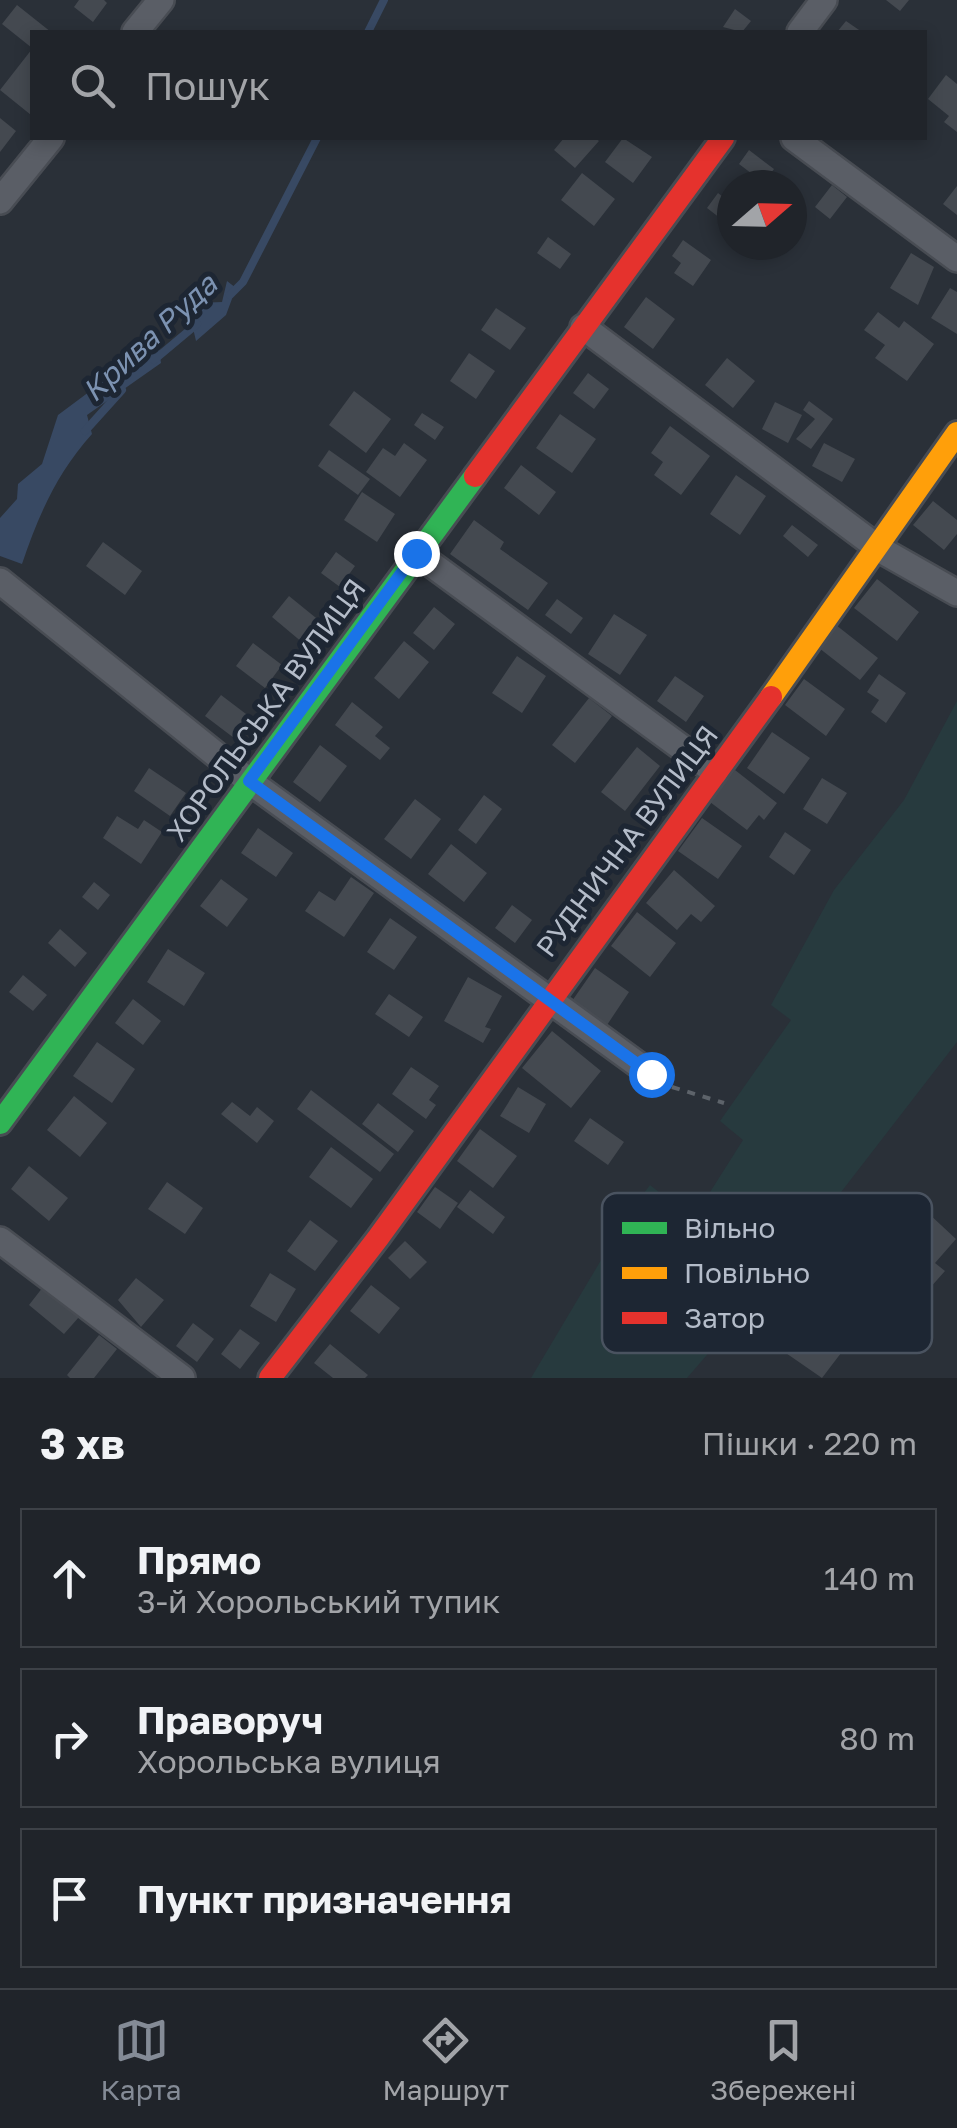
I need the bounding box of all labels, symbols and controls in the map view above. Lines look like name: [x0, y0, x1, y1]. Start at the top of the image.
search box: [30, 30, 927, 140]
icon: search: [65, 58, 120, 113]
text: Пошук: [145, 63, 270, 108]
north arrow: [717, 170, 807, 260]
water label: Крива Руда: [75, 265, 225, 409]
route end: [394, 531, 440, 577]
street label: ХОРОЛЬСЬКА ВУЛИЦЯ: [159, 572, 372, 847]
street label: РУДНИЧНА ВУЛИЦЯ: [529, 719, 724, 963]
route start: [629, 1052, 675, 1098]
legend: [602, 1193, 932, 1353]
text: Вільно: [684, 1211, 775, 1244]
text: Повільно: [684, 1256, 810, 1289]
text: Затор: [684, 1301, 765, 1334]
text: 3 хв: [40, 1418, 125, 1468]
text: Пішки · 220 m: [702, 1424, 917, 1462]
text: Прямо: [137, 1537, 261, 1582]
icon: ahead: [42, 1551, 97, 1606]
text: 140 m: [824, 1559, 915, 1597]
text: 3-й Хорольський тупик: [137, 1582, 501, 1620]
text: Праворуч: [137, 1697, 323, 1742]
icon: right: [42, 1711, 97, 1766]
text: 80 m: [839, 1719, 915, 1757]
text: Хорольська вулиця: [137, 1742, 441, 1780]
icon: arrive: [42, 1871, 97, 1926]
text: Пункт призначення: [137, 1876, 511, 1921]
tab: Карта: [101, 2013, 182, 2106]
tab: Маршрут: [383, 2013, 509, 2106]
tab: Збережені: [710, 2013, 856, 2106]

